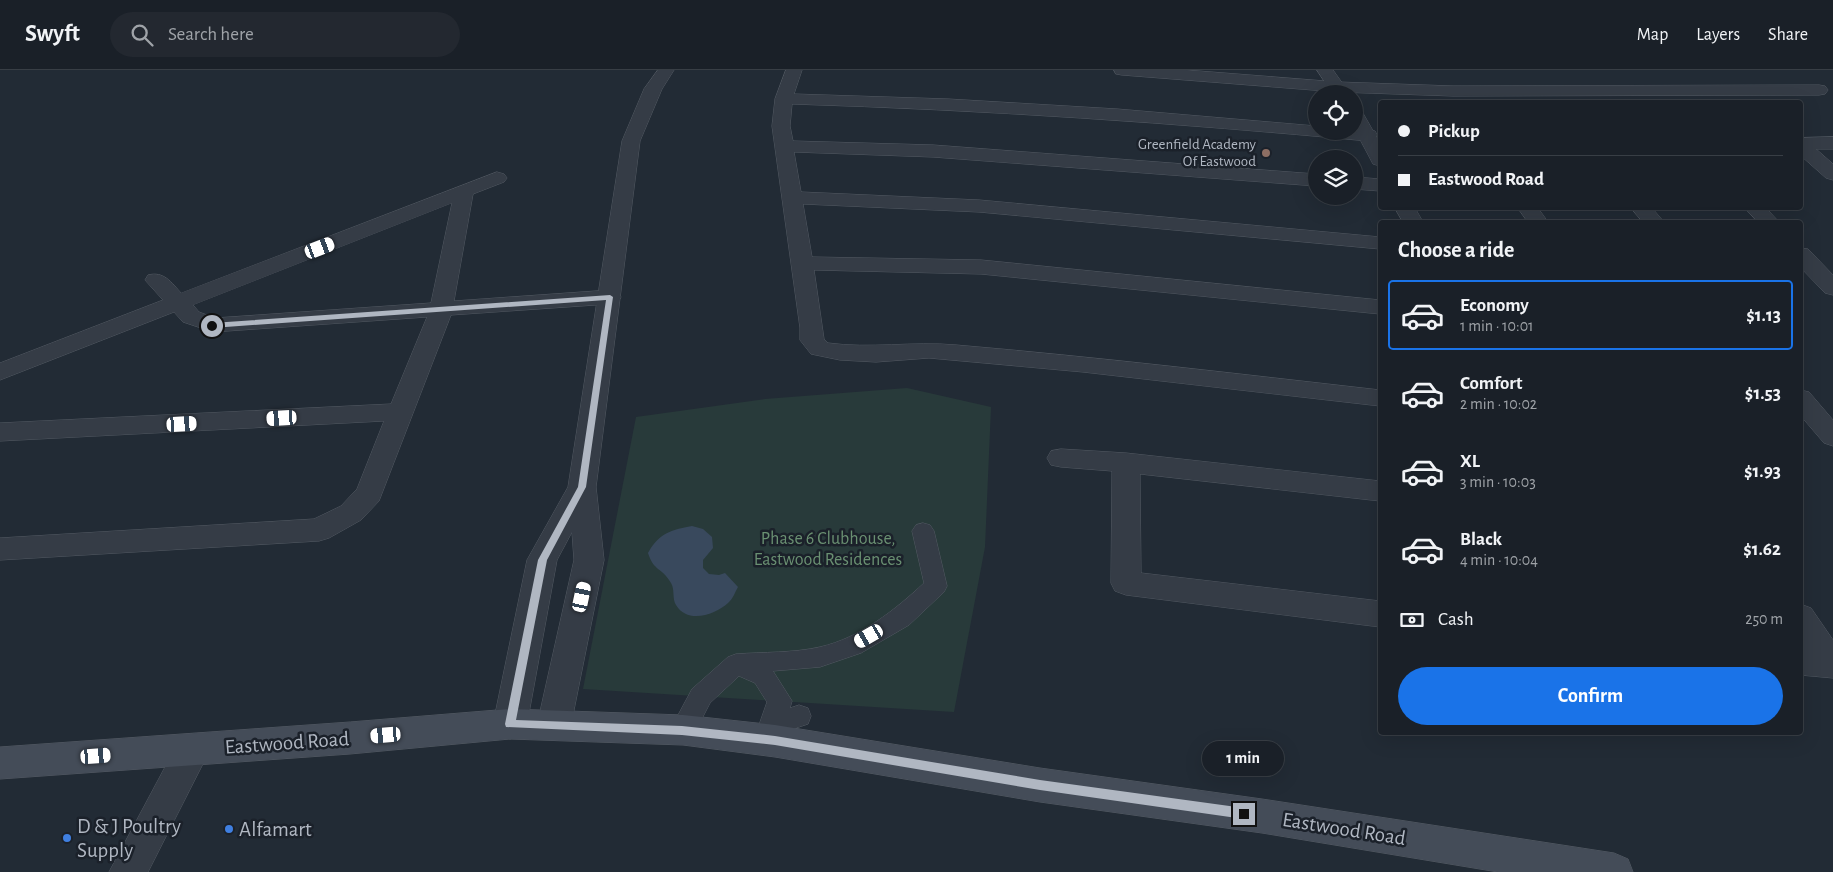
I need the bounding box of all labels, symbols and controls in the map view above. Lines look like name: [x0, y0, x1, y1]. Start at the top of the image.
search box: [110, 12, 460, 57]
icon: search: [128, 21, 156, 49]
text: Swyft: [25, 22, 80, 46]
text: Search here: [168, 25, 254, 44]
text: Map: [1637, 26, 1668, 44]
text: Layers: [1696, 26, 1740, 44]
text: Share: [1768, 26, 1808, 44]
map controls: [1308, 85, 1363, 205]
button: locate: [1308, 85, 1363, 140]
text: Pickup: [1428, 122, 1480, 141]
place label: Greenfield Academy Of Eastwood: [1138, 137, 1257, 169]
marker: Greenfield Academy Of Eastwood: [1260, 147, 1272, 159]
button: layers: [1308, 150, 1363, 205]
text: Eastwood Road: [1428, 170, 1544, 189]
car: [303, 236, 336, 260]
text: Choose a ride: [1398, 239, 1514, 261]
icon: car: [1400, 293, 1445, 338]
text: Economy: [1460, 296, 1529, 315]
text: $1.13: [1746, 306, 1781, 325]
route start: [201, 315, 223, 337]
text: 1 min · 10:01: [1460, 318, 1534, 334]
icon: car: [1400, 371, 1445, 416]
text: Comfort: [1460, 374, 1522, 393]
text: $1.53: [1745, 384, 1781, 403]
text: 2 min · 10:02: [1460, 396, 1537, 412]
car: [266, 410, 297, 426]
car: [166, 416, 197, 432]
icon: car: [1400, 449, 1445, 494]
text: XL: [1460, 452, 1480, 471]
text: $1.93: [1744, 462, 1781, 481]
text: 3 min · 10:03: [1460, 474, 1536, 490]
icon: car: [1400, 527, 1445, 572]
park label: Phase 6 Clubhouse, Eastwood Residences: [754, 530, 902, 569]
text: Black: [1460, 530, 1502, 549]
text: $1.62: [1743, 540, 1781, 559]
text: 4 min · 10:04: [1460, 552, 1538, 568]
car: [571, 581, 592, 613]
icon: cash: [1398, 606, 1426, 634]
text: Cash: [1438, 610, 1474, 629]
text: 250 m: [1745, 611, 1783, 627]
car: [852, 622, 885, 650]
button: Confirm: [1398, 667, 1783, 725]
car: [370, 726, 401, 744]
street label: Eastwood Road: [224, 728, 350, 758]
callout: 1 min: [1203, 742, 1285, 776]
car: [80, 747, 111, 765]
text: 1 min: [1226, 750, 1260, 766]
route end: [1233, 803, 1255, 825]
street label: Eastwood Road: [1281, 809, 1407, 849]
place label: D & J Poultry Supply: [77, 816, 181, 861]
place label: Alfamart: [239, 819, 312, 840]
marker: Alfamart: [223, 823, 235, 835]
marker: D & J Poultry Supply: [61, 832, 73, 844]

